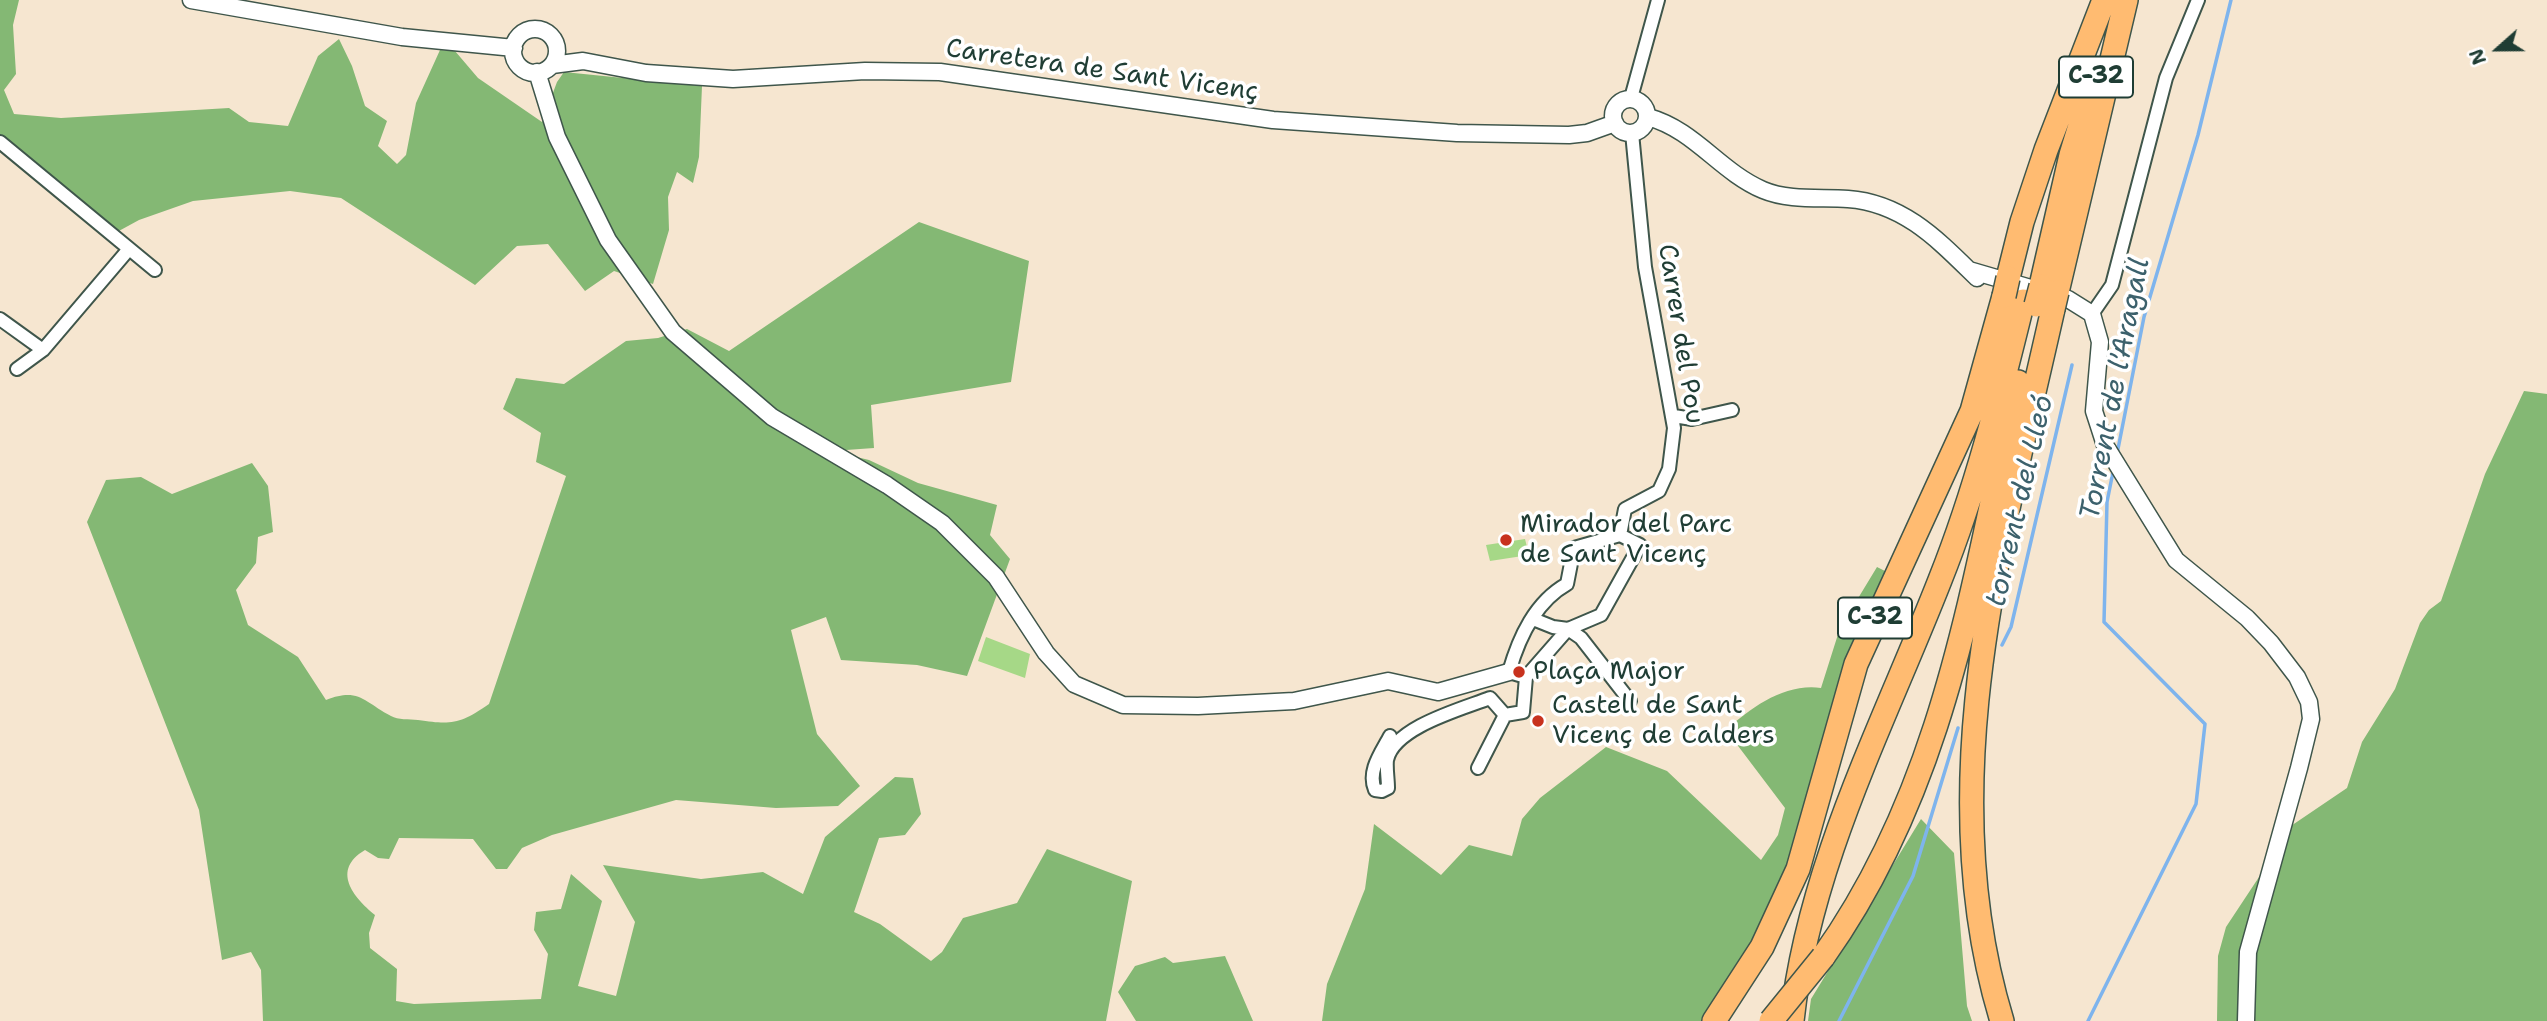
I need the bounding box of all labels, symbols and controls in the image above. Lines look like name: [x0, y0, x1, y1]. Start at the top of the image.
north arrow: [2463, 14, 2533, 84]
street label: Carretera de Sant Vicenç: [944, 34, 1260, 108]
text: N: [2464, 45, 2492, 68]
road number: C-32: [2059, 56, 2133, 98]
street label: Carrer del Pou: [1650, 242, 1710, 426]
water label: Torrent de l'Aragall: [2074, 255, 2158, 523]
water label: torrent del Lleó: [1980, 392, 2062, 610]
place label: Mirador del Parc de Sant Vicenç: [1520, 509, 1732, 570]
marker: Mirador del Parc de Sant Vicenç: [1498, 532, 1514, 548]
road number: C-32: [1838, 598, 1912, 638]
place label: Plaça Major: [1533, 656, 1685, 688]
marker: Plaça Major: [1511, 664, 1527, 680]
place label: Castell de Sant Vicenç de Calders: [1552, 690, 1775, 752]
marker: Castell de Sant Vicenç de Calders: [1530, 713, 1546, 729]

